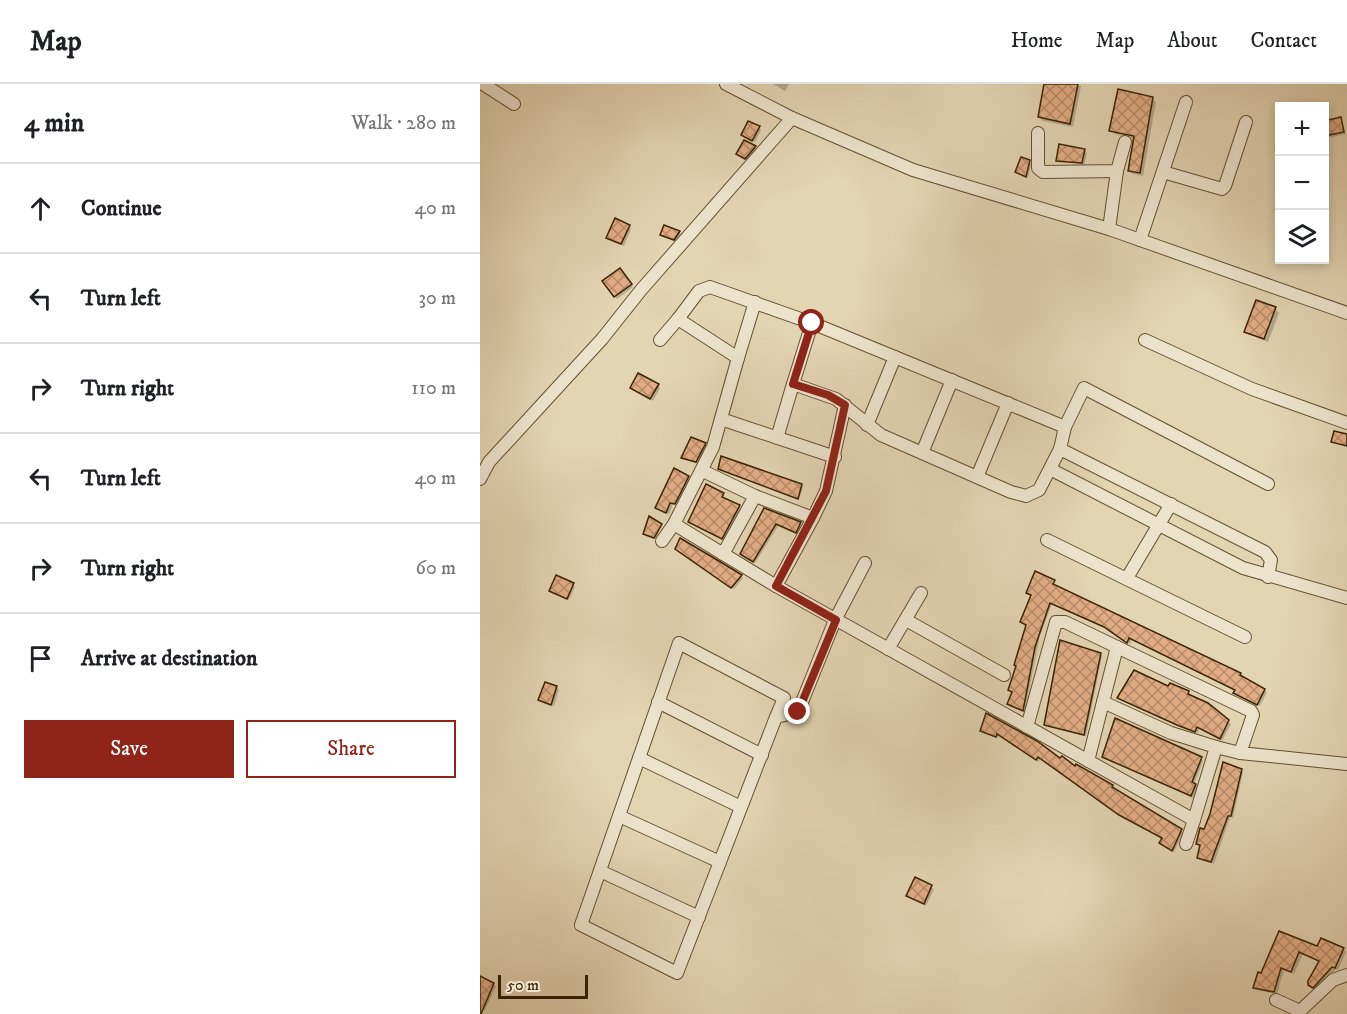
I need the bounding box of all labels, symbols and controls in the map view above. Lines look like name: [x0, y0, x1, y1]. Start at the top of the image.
text: Map: [30, 24, 82, 59]
text: Home: [1011, 28, 1063, 54]
text: Map: [1096, 28, 1134, 54]
text: About: [1167, 28, 1218, 54]
text: Contact: [1251, 28, 1317, 54]
map controls: [1275, 102, 1329, 264]
button: +: [1275, 102, 1329, 156]
text: 4 min: [24, 107, 84, 140]
text: Walk · 280 m: [351, 111, 456, 136]
button: −: [1275, 156, 1329, 210]
icon: ahead: [24, 192, 57, 225]
text: Continue: [81, 195, 162, 222]
text: 40 m: [414, 196, 456, 221]
button: layers: [1275, 210, 1329, 264]
icon: left: [24, 282, 57, 315]
text: Turn left: [81, 285, 161, 312]
text: 30 m: [418, 286, 456, 311]
route start: [798, 309, 824, 335]
icon: right: [24, 372, 57, 405]
text: Turn right: [81, 375, 174, 402]
text: 110 m: [411, 376, 456, 401]
icon: left: [24, 462, 57, 495]
text: Turn left: [81, 465, 161, 492]
text: 40 m: [414, 466, 456, 491]
icon: right: [24, 552, 57, 585]
text: Turn right: [81, 555, 174, 582]
text: 60 m: [416, 556, 456, 581]
icon: arrive: [24, 642, 57, 675]
text: Arrive at destination: [81, 645, 258, 672]
route end: [784, 698, 810, 724]
button: Save: [24, 720, 234, 778]
button: Share: [246, 720, 456, 778]
scale bar: [498, 972, 588, 1000]
text: 50 m: [507, 975, 539, 995]

